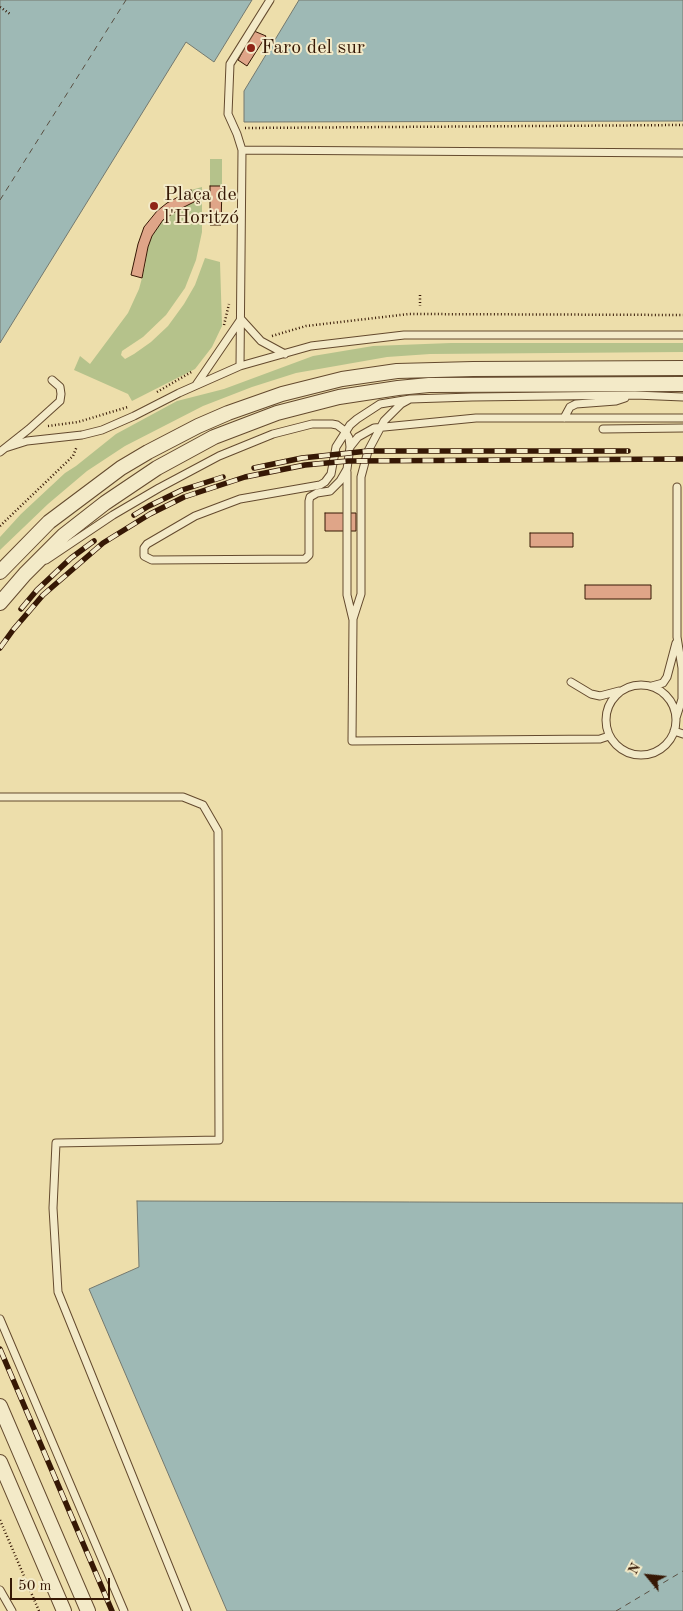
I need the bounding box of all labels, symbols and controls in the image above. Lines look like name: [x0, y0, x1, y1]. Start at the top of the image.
place label: Faro del sur: [261, 36, 365, 60]
marker: Faro del sur: [245, 42, 257, 54]
place label: Plaça de l'Horitzó: [164, 183, 239, 230]
marker: Plaça de l'Horitzó: [148, 200, 160, 212]
north arrow: [623, 1551, 673, 1601]
text: N: [626, 1561, 643, 1577]
scale bar: [12, 1568, 112, 1600]
text: 50 m: [18, 1579, 52, 1594]

